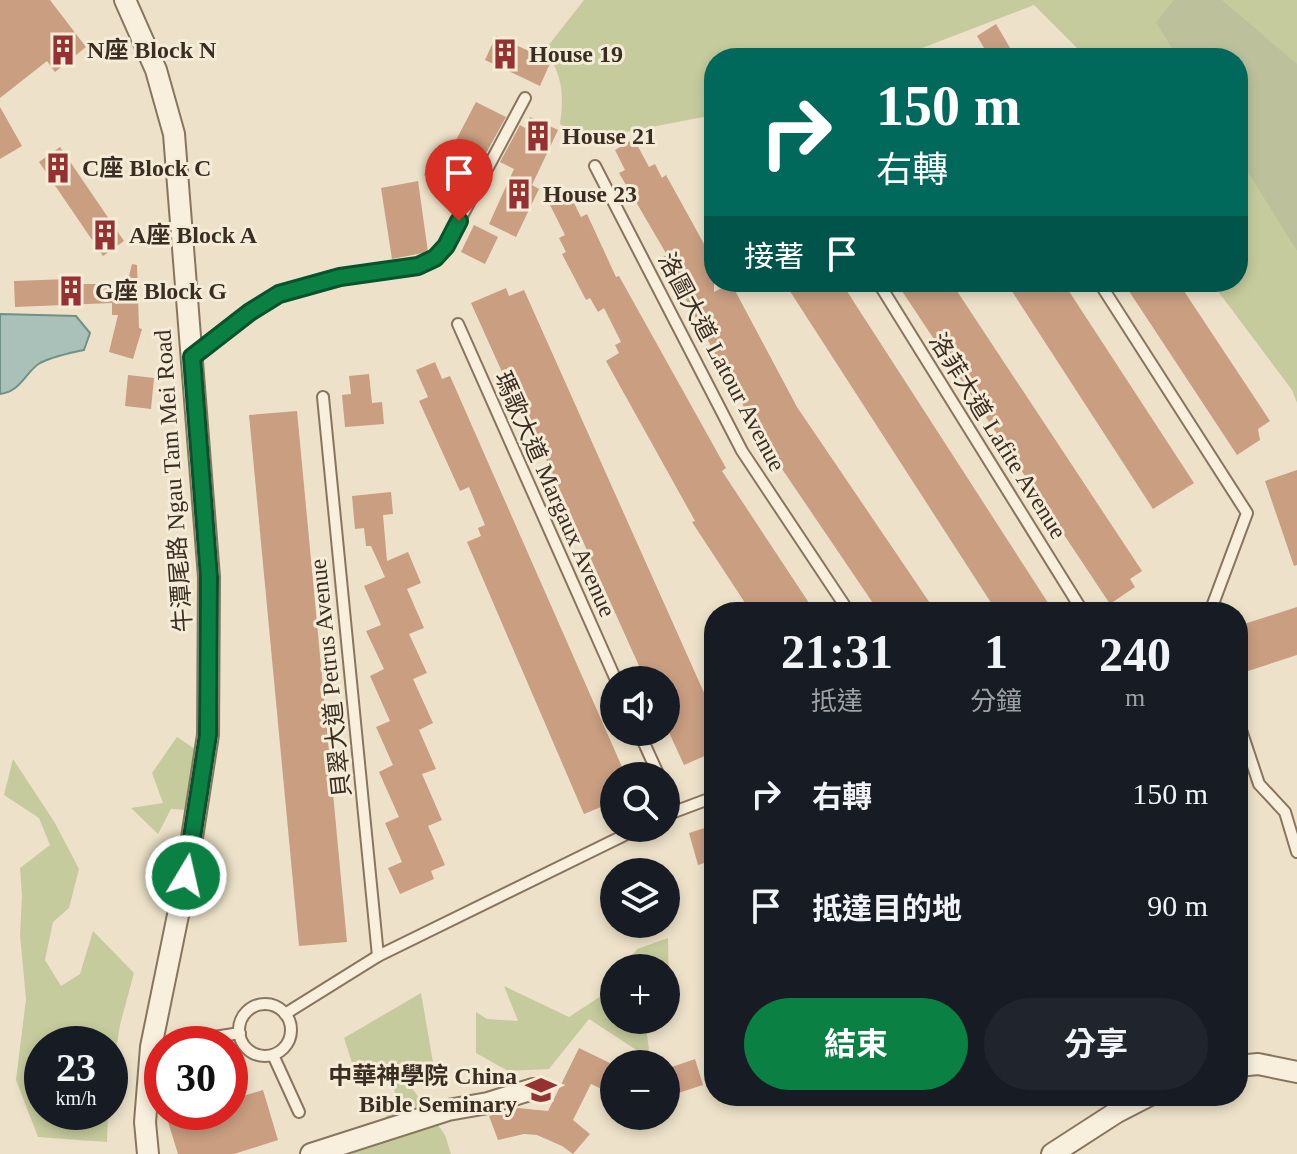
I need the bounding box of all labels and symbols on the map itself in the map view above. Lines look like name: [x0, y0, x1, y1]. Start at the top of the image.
building icon: N座 Block N: [46, 33, 80, 67]
place label: N座 Block N: [87, 37, 217, 63]
building icon: House 19: [488, 37, 522, 71]
place label: House 19: [529, 41, 623, 67]
building icon: House 21: [521, 119, 555, 153]
place label: House 21: [562, 123, 656, 149]
pin: [425, 139, 493, 221]
building icon: C座 Block C: [41, 151, 75, 185]
place label: C座 Block C: [82, 155, 211, 181]
building icon: House 23: [502, 177, 536, 211]
place label: House 23: [543, 181, 637, 207]
building icon: A座 Block A: [88, 218, 122, 252]
place label: A座 Block A: [129, 222, 258, 248]
street label: 洛圖大道 Latour Avenue: [653, 248, 791, 476]
building icon: G座 Block G: [54, 274, 88, 308]
place label: G座 Block G: [95, 278, 227, 304]
street label: 牛潭尾路 Ngau Tam Mei Road: [149, 329, 197, 633]
street label: 洛菲大道 Lafite Avenue: [924, 329, 1072, 543]
street label: 瑪歌大道 Margaux Avenue: [489, 367, 621, 621]
street label: 貝翠大道 Petrus Avenue: [305, 558, 355, 798]
position arrow: [144, 834, 228, 918]
speed limit sign: 30: [144, 1026, 248, 1130]
place label: 中華神學院 China Bible Seminary: [328, 1063, 517, 1117]
school or university icon: 中華神學院 China Bible Seminary: [524, 1073, 558, 1107]

